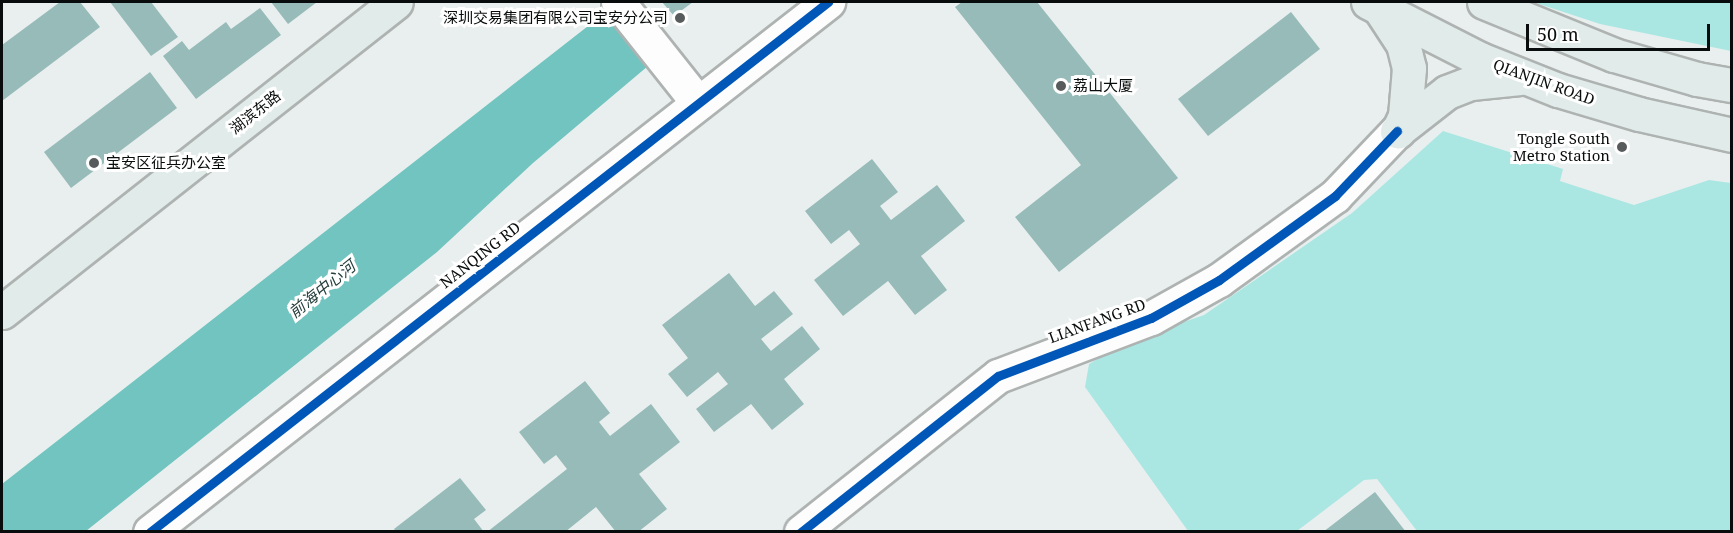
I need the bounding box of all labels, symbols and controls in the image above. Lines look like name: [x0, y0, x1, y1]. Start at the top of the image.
place label: 深圳交易集团有限公司宝安分公司: [443, 9, 668, 27]
marker: 深圳交易集团有限公司宝安分公司: [673, 11, 687, 25]
scale bar: [1529, 12, 1714, 50]
text: 50 m: [1537, 22, 1579, 46]
street label: QIANJIN ROAD: [1491, 55, 1597, 109]
place label: 荔山大厦: [1073, 77, 1133, 95]
marker: 荔山大厦: [1054, 79, 1068, 93]
street label: 湖滨东路: [226, 86, 284, 138]
place label: Tongle South Metro Station: [1513, 129, 1610, 164]
marker: Tongle South Metro Station: [1615, 140, 1629, 154]
place label: 宝安区征兵办公室: [106, 154, 226, 172]
marker: 宝安区征兵办公室: [87, 156, 101, 170]
street label: NANQING RD: [436, 218, 524, 292]
water label: 前海中心河: [285, 256, 359, 322]
street label: LIANFANG RD: [1046, 295, 1148, 347]

